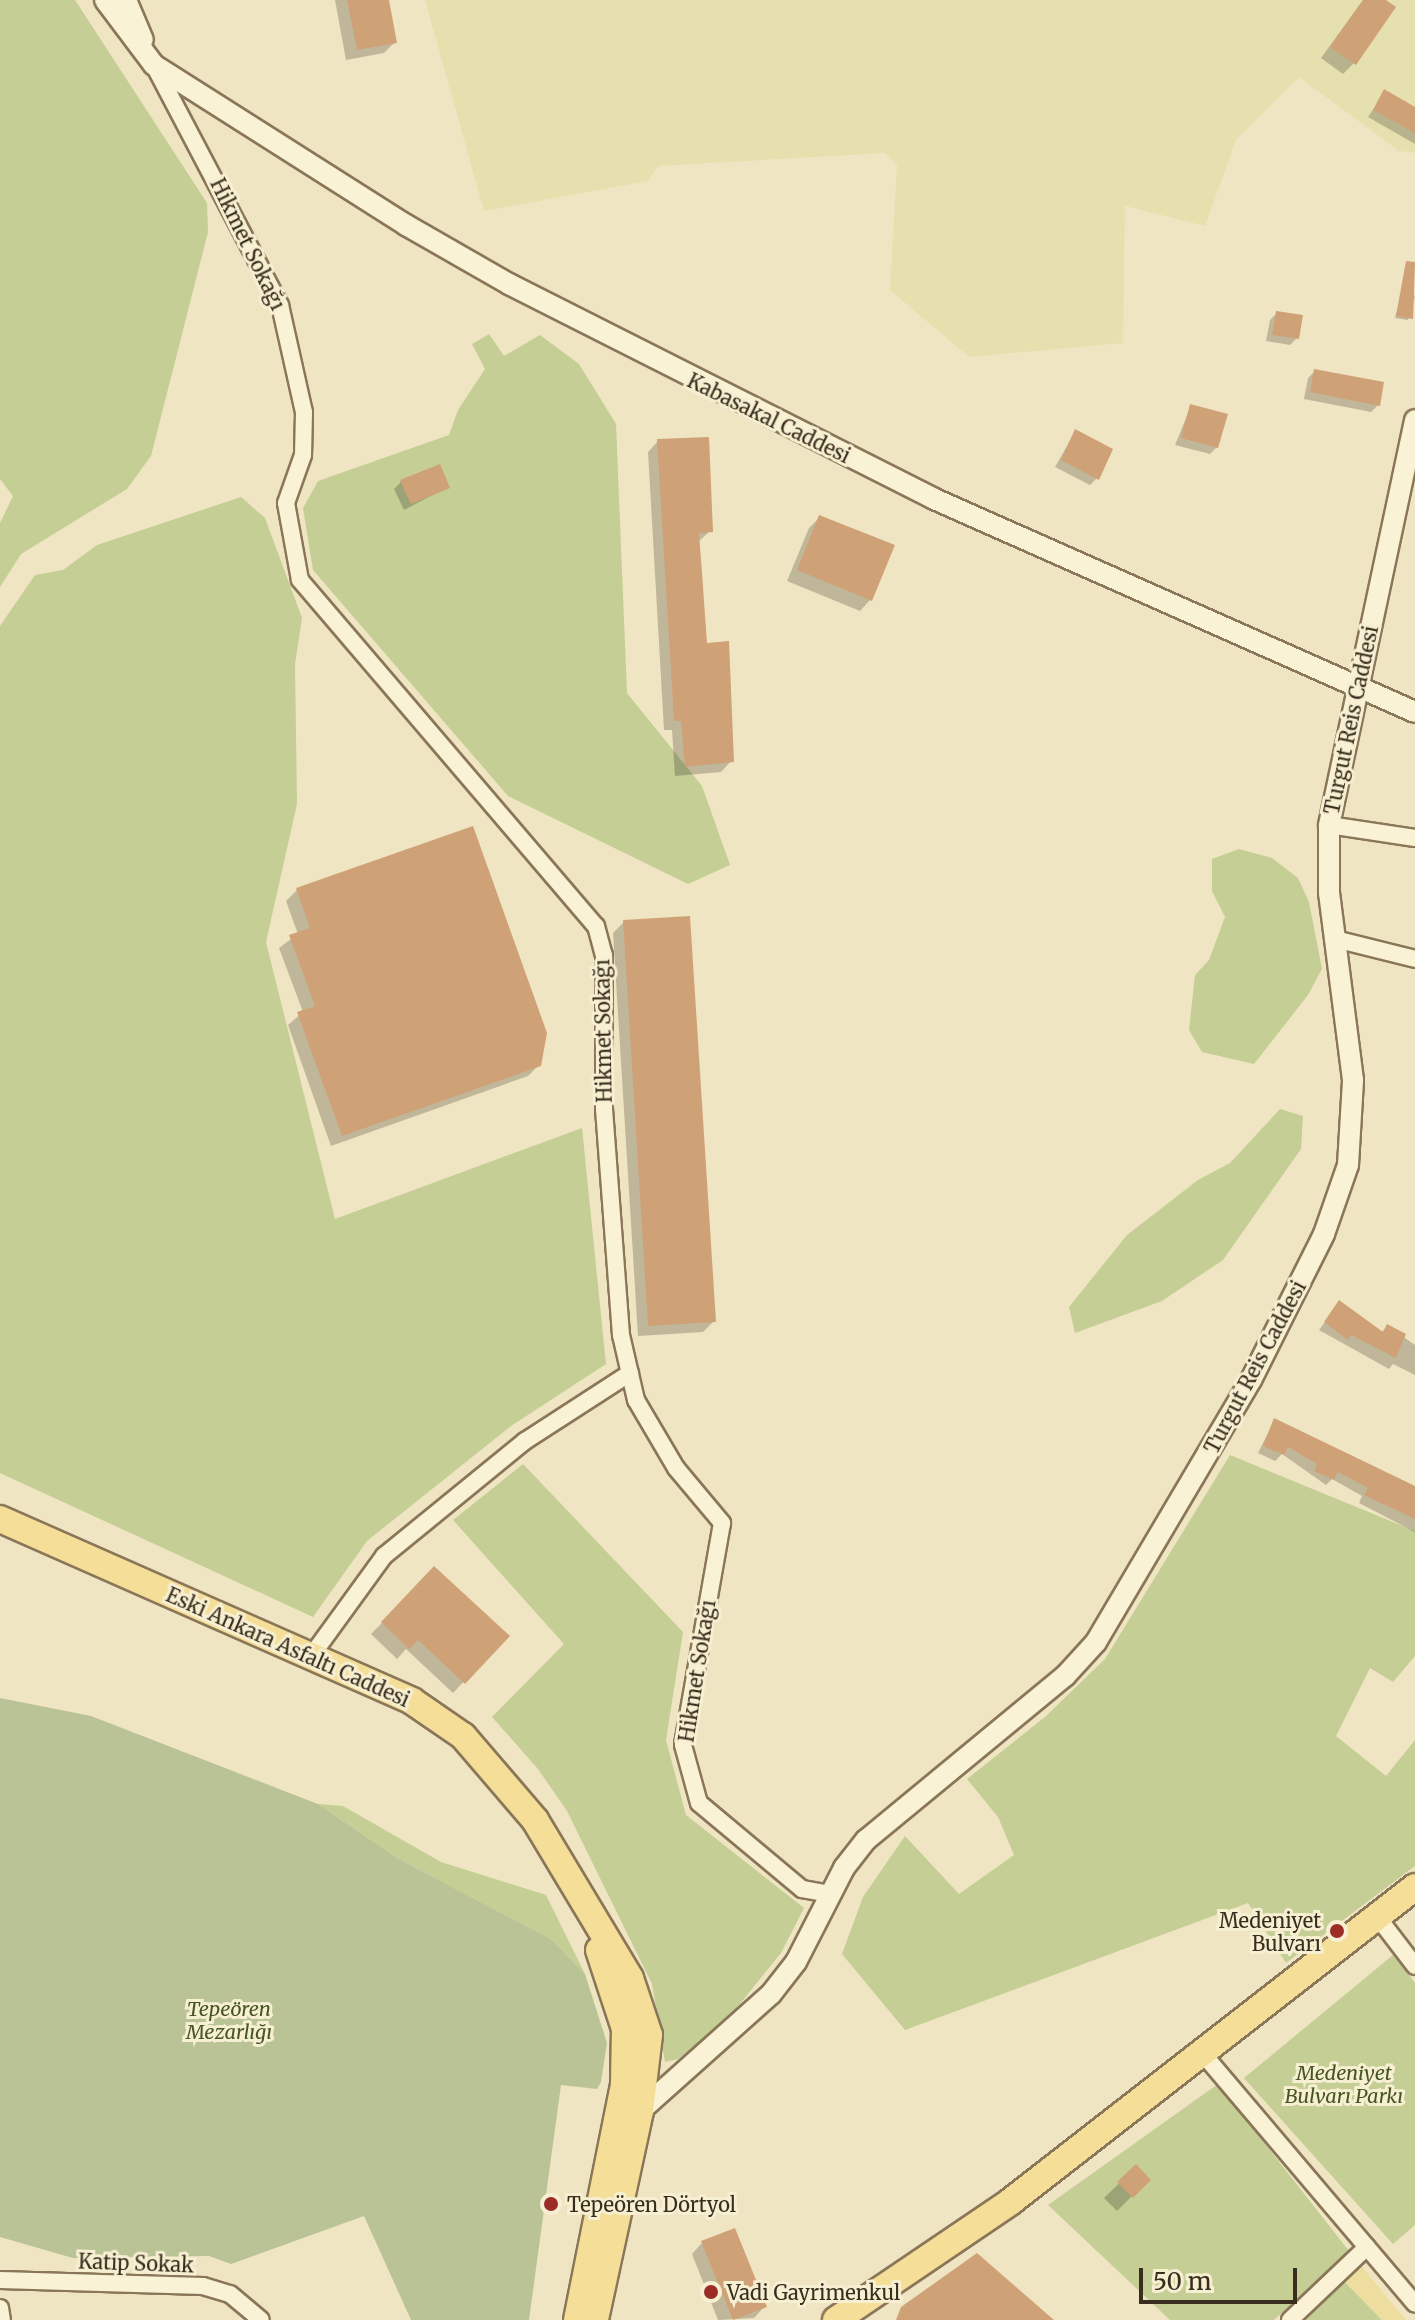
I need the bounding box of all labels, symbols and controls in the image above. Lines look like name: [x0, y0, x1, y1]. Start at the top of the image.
street label: Hikmet Sokağı: [206, 174, 290, 314]
street label: Kabasakal Caddesi: [684, 368, 854, 468]
street label: Turgut Reis Caddesi: [1319, 623, 1383, 817]
street label: Hikmet Sokağı: [590, 959, 616, 1103]
street label: Turgut Reis Caddesi: [1199, 1277, 1311, 1457]
street label: Eski Ankara Asfaltı Caddesi: [162, 1582, 414, 1712]
street label: Hikmet Sokağı: [674, 1598, 720, 1744]
place label: Medeniyet Bulvarı: [1219, 1908, 1321, 1955]
marker: Medeniyet Bulvarı: [1328, 1922, 1346, 1940]
park label: Tepeören Mezarlığı: [186, 1997, 272, 2044]
park label: Medeniyet Bulvarı Parkı: [1285, 2061, 1403, 2108]
place label: Tepeören Dörtyol: [567, 2192, 736, 2216]
marker: Tepeören Dörtyol: [542, 2195, 560, 2213]
street label: Katip Sokak: [78, 2249, 194, 2277]
scale bar: [1143, 2252, 1301, 2302]
text: 50 m: [1153, 2266, 1212, 2297]
place label: Vadi Gayrimenkul: [727, 2280, 900, 2304]
marker: Vadi Gayrimenkul: [702, 2283, 720, 2301]

